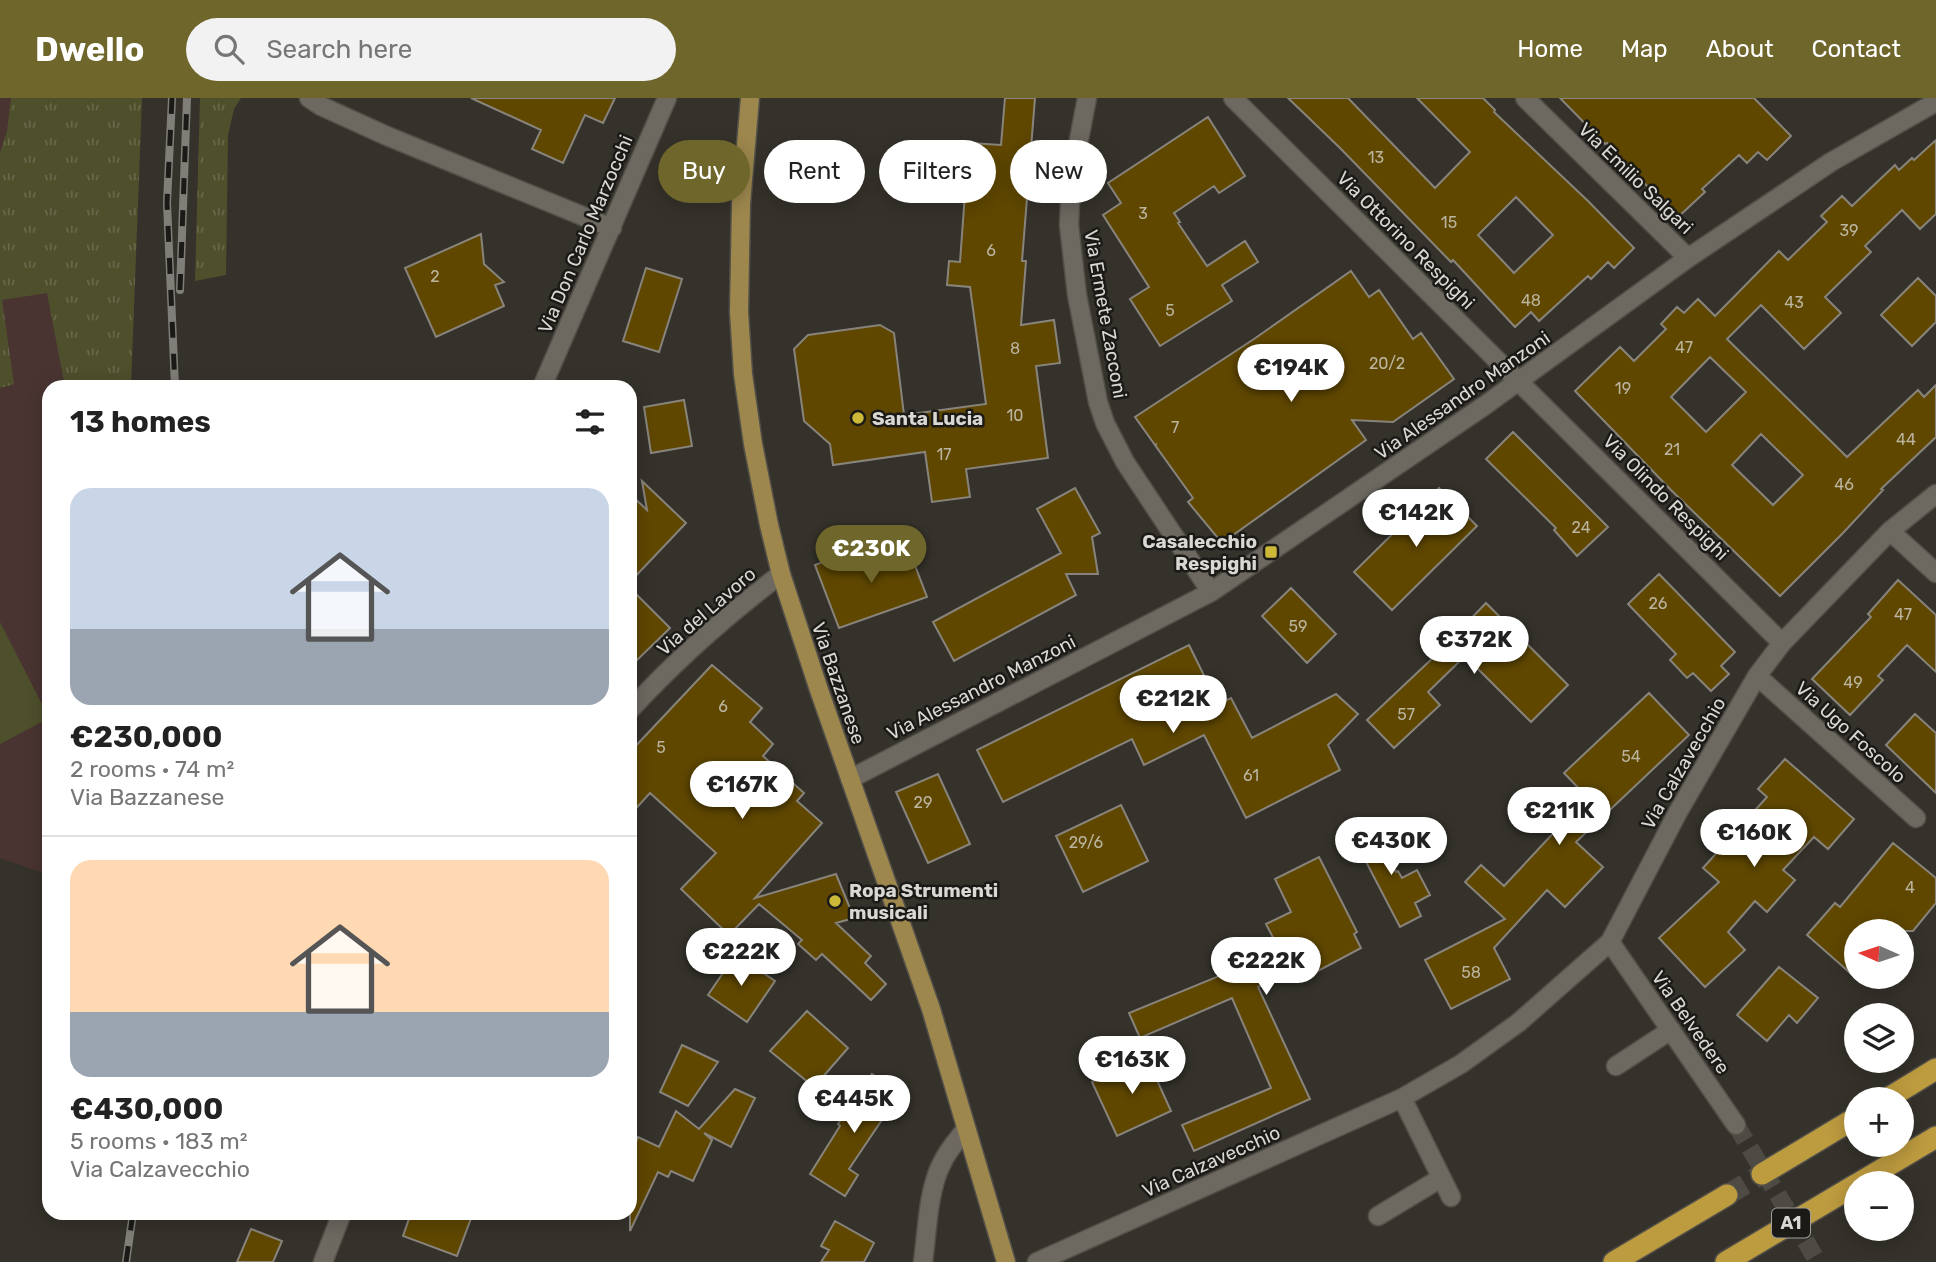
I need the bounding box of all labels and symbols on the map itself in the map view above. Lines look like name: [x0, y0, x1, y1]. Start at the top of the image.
street label: Via Emilio Salgari: [1574, 118, 1698, 239]
street label: Via Don Carlo Marzocchi: [533, 132, 638, 337]
house number: 13: [1368, 148, 1384, 167]
street label: Via Ottorino Respighi: [1332, 167, 1479, 314]
house number: 3: [1138, 204, 1148, 223]
house number: 15: [1441, 213, 1457, 232]
house number: 39: [1839, 221, 1859, 240]
street label: Via Ermete Zacconi: [1079, 228, 1132, 400]
house number: 6: [986, 241, 996, 260]
house number: 2: [430, 267, 440, 286]
house number: 48: [1521, 291, 1541, 310]
house number: 43: [1784, 293, 1804, 312]
house number: 5: [1165, 301, 1175, 320]
street label: Via Alessandro Manzoni: [1370, 326, 1554, 465]
house number: 47: [1675, 338, 1693, 357]
house number: 8: [1010, 339, 1020, 358]
pin: €194K: [1242, 344, 1340, 404]
house number: 20/2: [1369, 354, 1405, 373]
house number: 19: [1615, 379, 1631, 398]
house number: 10: [1006, 406, 1024, 425]
place label: Santa Lucia: [872, 407, 983, 430]
marker: Santa Lucia: [850, 410, 866, 426]
house number: 7: [1171, 418, 1179, 437]
street label: Via Olindo Respighi: [1598, 430, 1733, 565]
house number: 44: [1896, 430, 1916, 449]
house number: 21: [1664, 440, 1680, 459]
house number: 17: [936, 445, 952, 464]
house number: 46: [1834, 475, 1854, 494]
pin: €142K: [1367, 490, 1465, 549]
house number: 24: [1571, 518, 1591, 537]
pin: €230K: [822, 526, 920, 585]
place label: Casalecchio Respighi: [1142, 530, 1257, 575]
marker: Casalecchio Respighi: [1263, 544, 1279, 560]
street label: Via del Lavoro: [652, 562, 760, 661]
house number: 26: [1648, 594, 1668, 613]
house number: 47: [1894, 605, 1912, 624]
pin: €372K: [1425, 616, 1523, 676]
house number: 59: [1289, 617, 1308, 636]
street label: Via Bazzanese: [807, 619, 870, 747]
street label: Via Alessandro Manzoni: [883, 630, 1079, 745]
house number: 49: [1843, 673, 1863, 692]
pin: €212K: [1124, 676, 1222, 735]
street label: Via Ugo Foscolo: [1791, 677, 1911, 788]
street label: Via Calzavecchio: [1636, 693, 1731, 833]
house number: 6: [718, 697, 728, 716]
house number: 57: [1397, 705, 1415, 724]
house number: 5: [656, 738, 666, 757]
house number: 54: [1621, 747, 1641, 766]
pin: €167K: [693, 762, 791, 821]
house number: 61: [1243, 766, 1259, 785]
pin: €211K: [1510, 788, 1608, 847]
house number: 29: [914, 793, 932, 812]
pin: €160K: [1705, 810, 1803, 869]
pin: €430K: [1342, 818, 1440, 877]
house number: 29/6: [1069, 833, 1104, 852]
house number: 4: [1905, 878, 1915, 897]
place label: Ropa Strumenti musicali: [849, 879, 998, 924]
marker: Ropa Strumenti musicali: [827, 893, 843, 909]
north arrow: [1844, 919, 1914, 989]
pin: €222K: [692, 928, 790, 988]
pin: €222K: [1217, 937, 1315, 997]
house number: 58: [1461, 963, 1481, 982]
street label: Via Belvedere: [1647, 966, 1735, 1078]
pin: €163K: [1083, 1037, 1181, 1096]
pin: €445K: [805, 1076, 903, 1135]
street label: Via Calzavecchio: [1139, 1121, 1284, 1202]
road number: A1: [1772, 1208, 1810, 1238]

